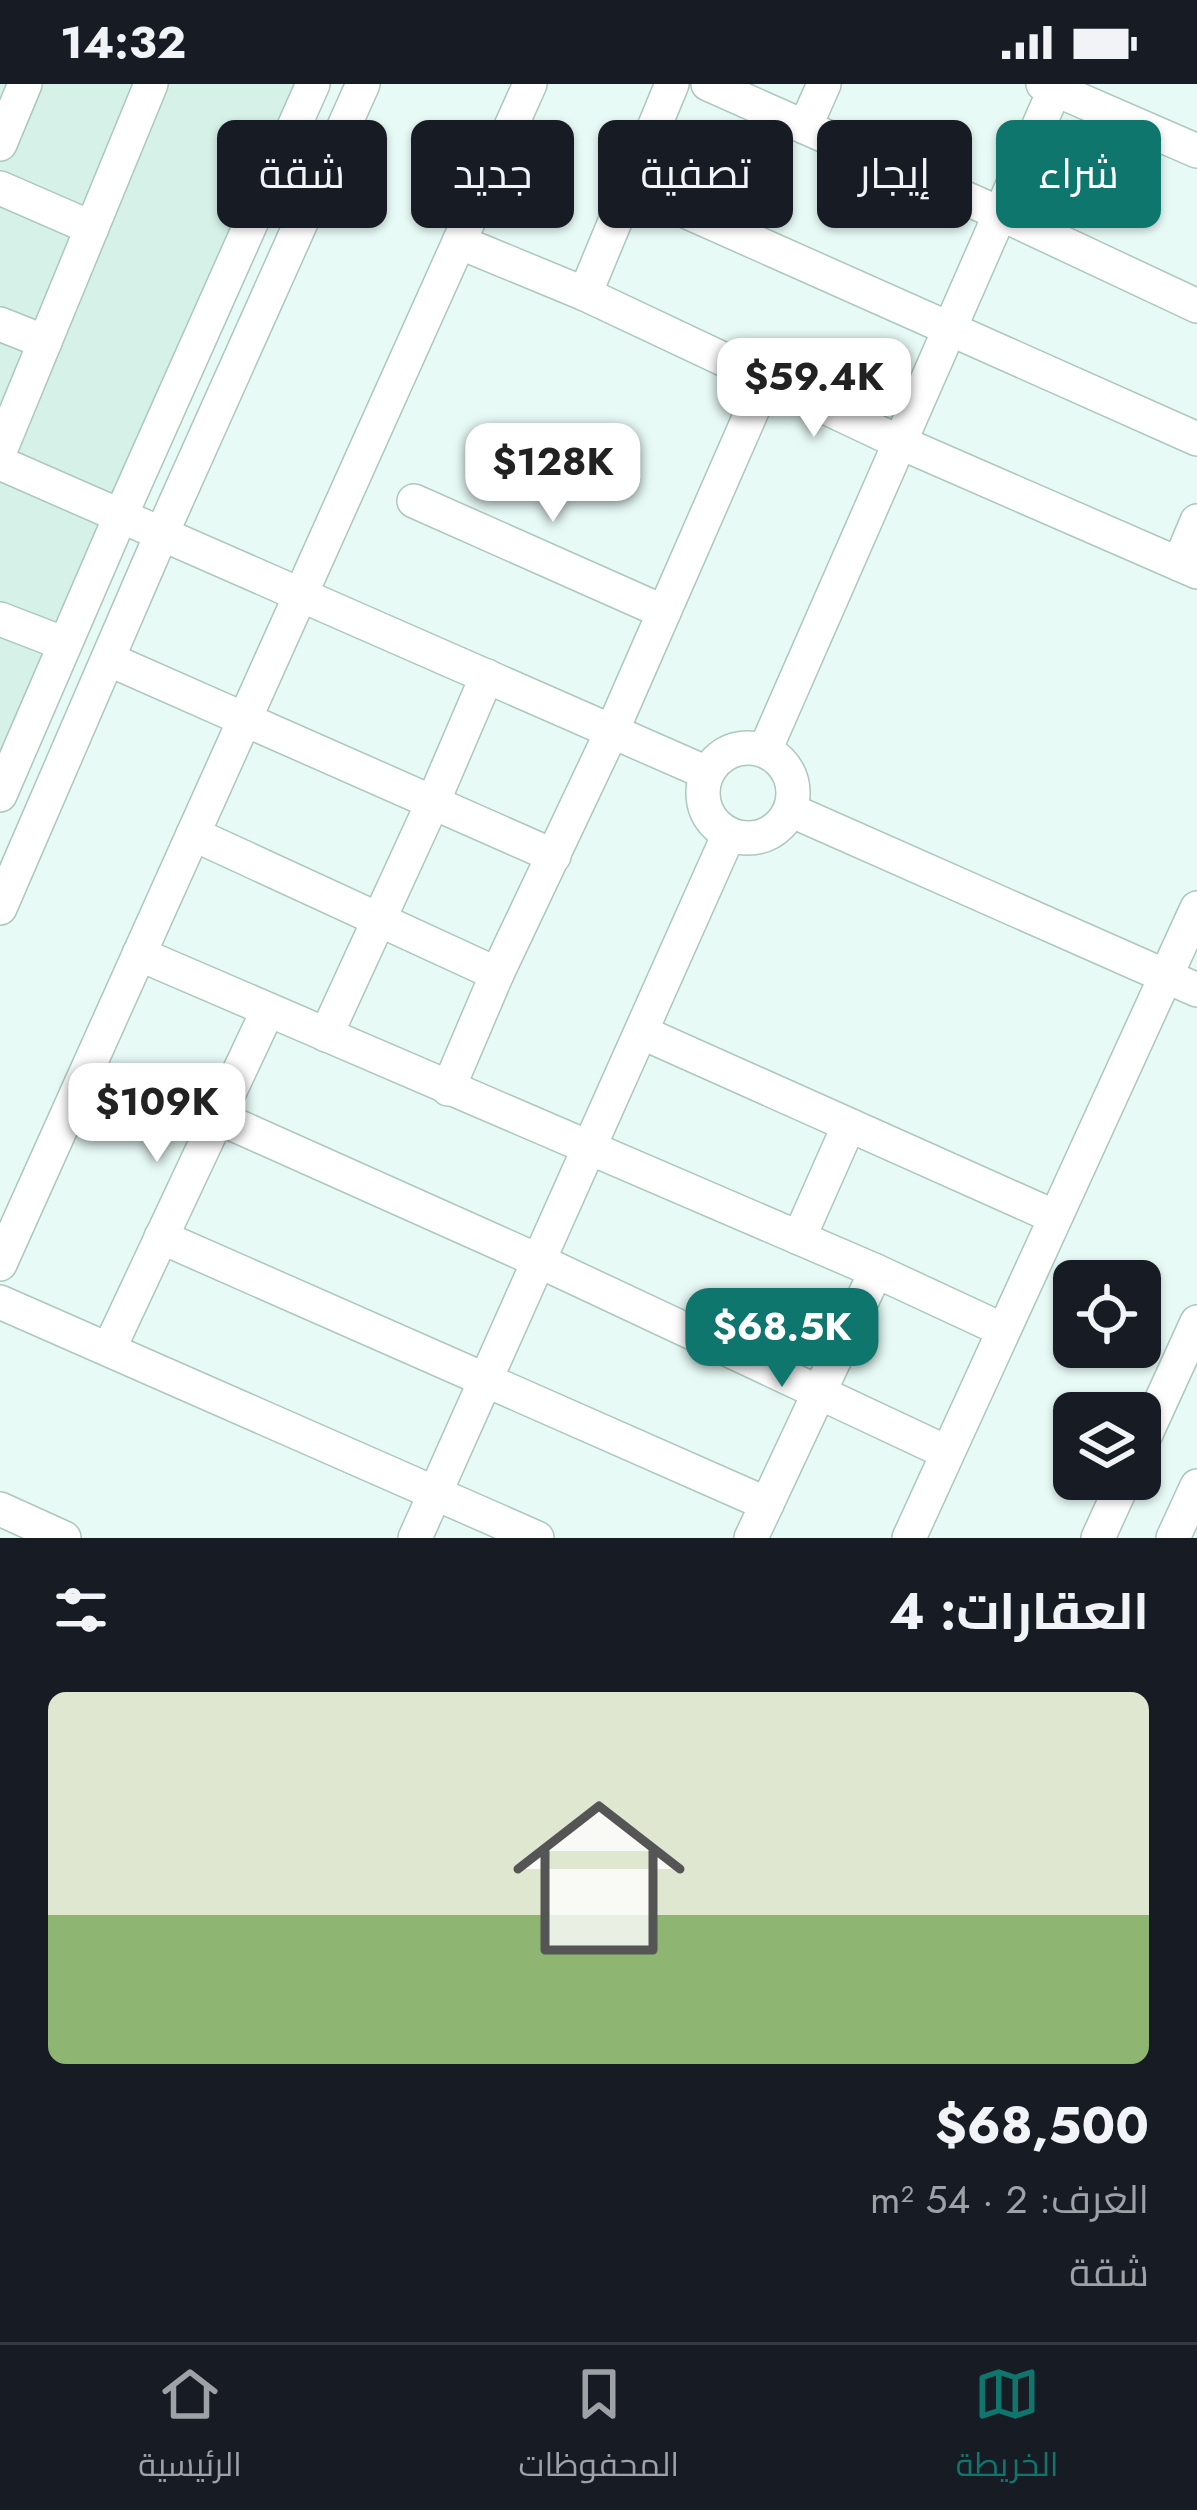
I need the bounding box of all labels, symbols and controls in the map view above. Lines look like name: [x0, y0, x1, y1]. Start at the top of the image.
text: 14:32: [60, 10, 186, 75]
chip: شقة: [217, 120, 387, 228]
chip: جديد: [411, 120, 574, 228]
chip: تصفية: [598, 120, 793, 228]
chip: إيجار: [817, 120, 972, 228]
chip: شراء: [996, 120, 1161, 228]
pin: $59.4K: [716, 338, 912, 440]
text: $59.4K: [744, 348, 884, 405]
pin: $128K: [469, 423, 637, 525]
text: $128K: [492, 433, 614, 490]
pin: $109K: [73, 1063, 241, 1165]
text: $109K: [95, 1073, 219, 1130]
map controls: [1053, 1260, 1161, 1500]
button: locate: [1053, 1260, 1161, 1368]
pin: $68.5K: [684, 1288, 880, 1390]
text: $68.5K: [712, 1298, 852, 1355]
button: layers: [1053, 1392, 1161, 1500]
text: العقارات: 4: [889, 1574, 1149, 1648]
icon: filters: [48, 1577, 114, 1643]
icon: home: [491, 1770, 707, 1986]
text: $68,500: [935, 2088, 1149, 2162]
text: الغرف: 2 · 54 m²: [870, 2171, 1149, 2228]
text: شقة: [1069, 2244, 1149, 2301]
tab: الرئيسية: [138, 2361, 242, 2495]
tab: المحفوظات: [518, 2361, 679, 2495]
tab: الخريطة: [956, 2361, 1059, 2495]

